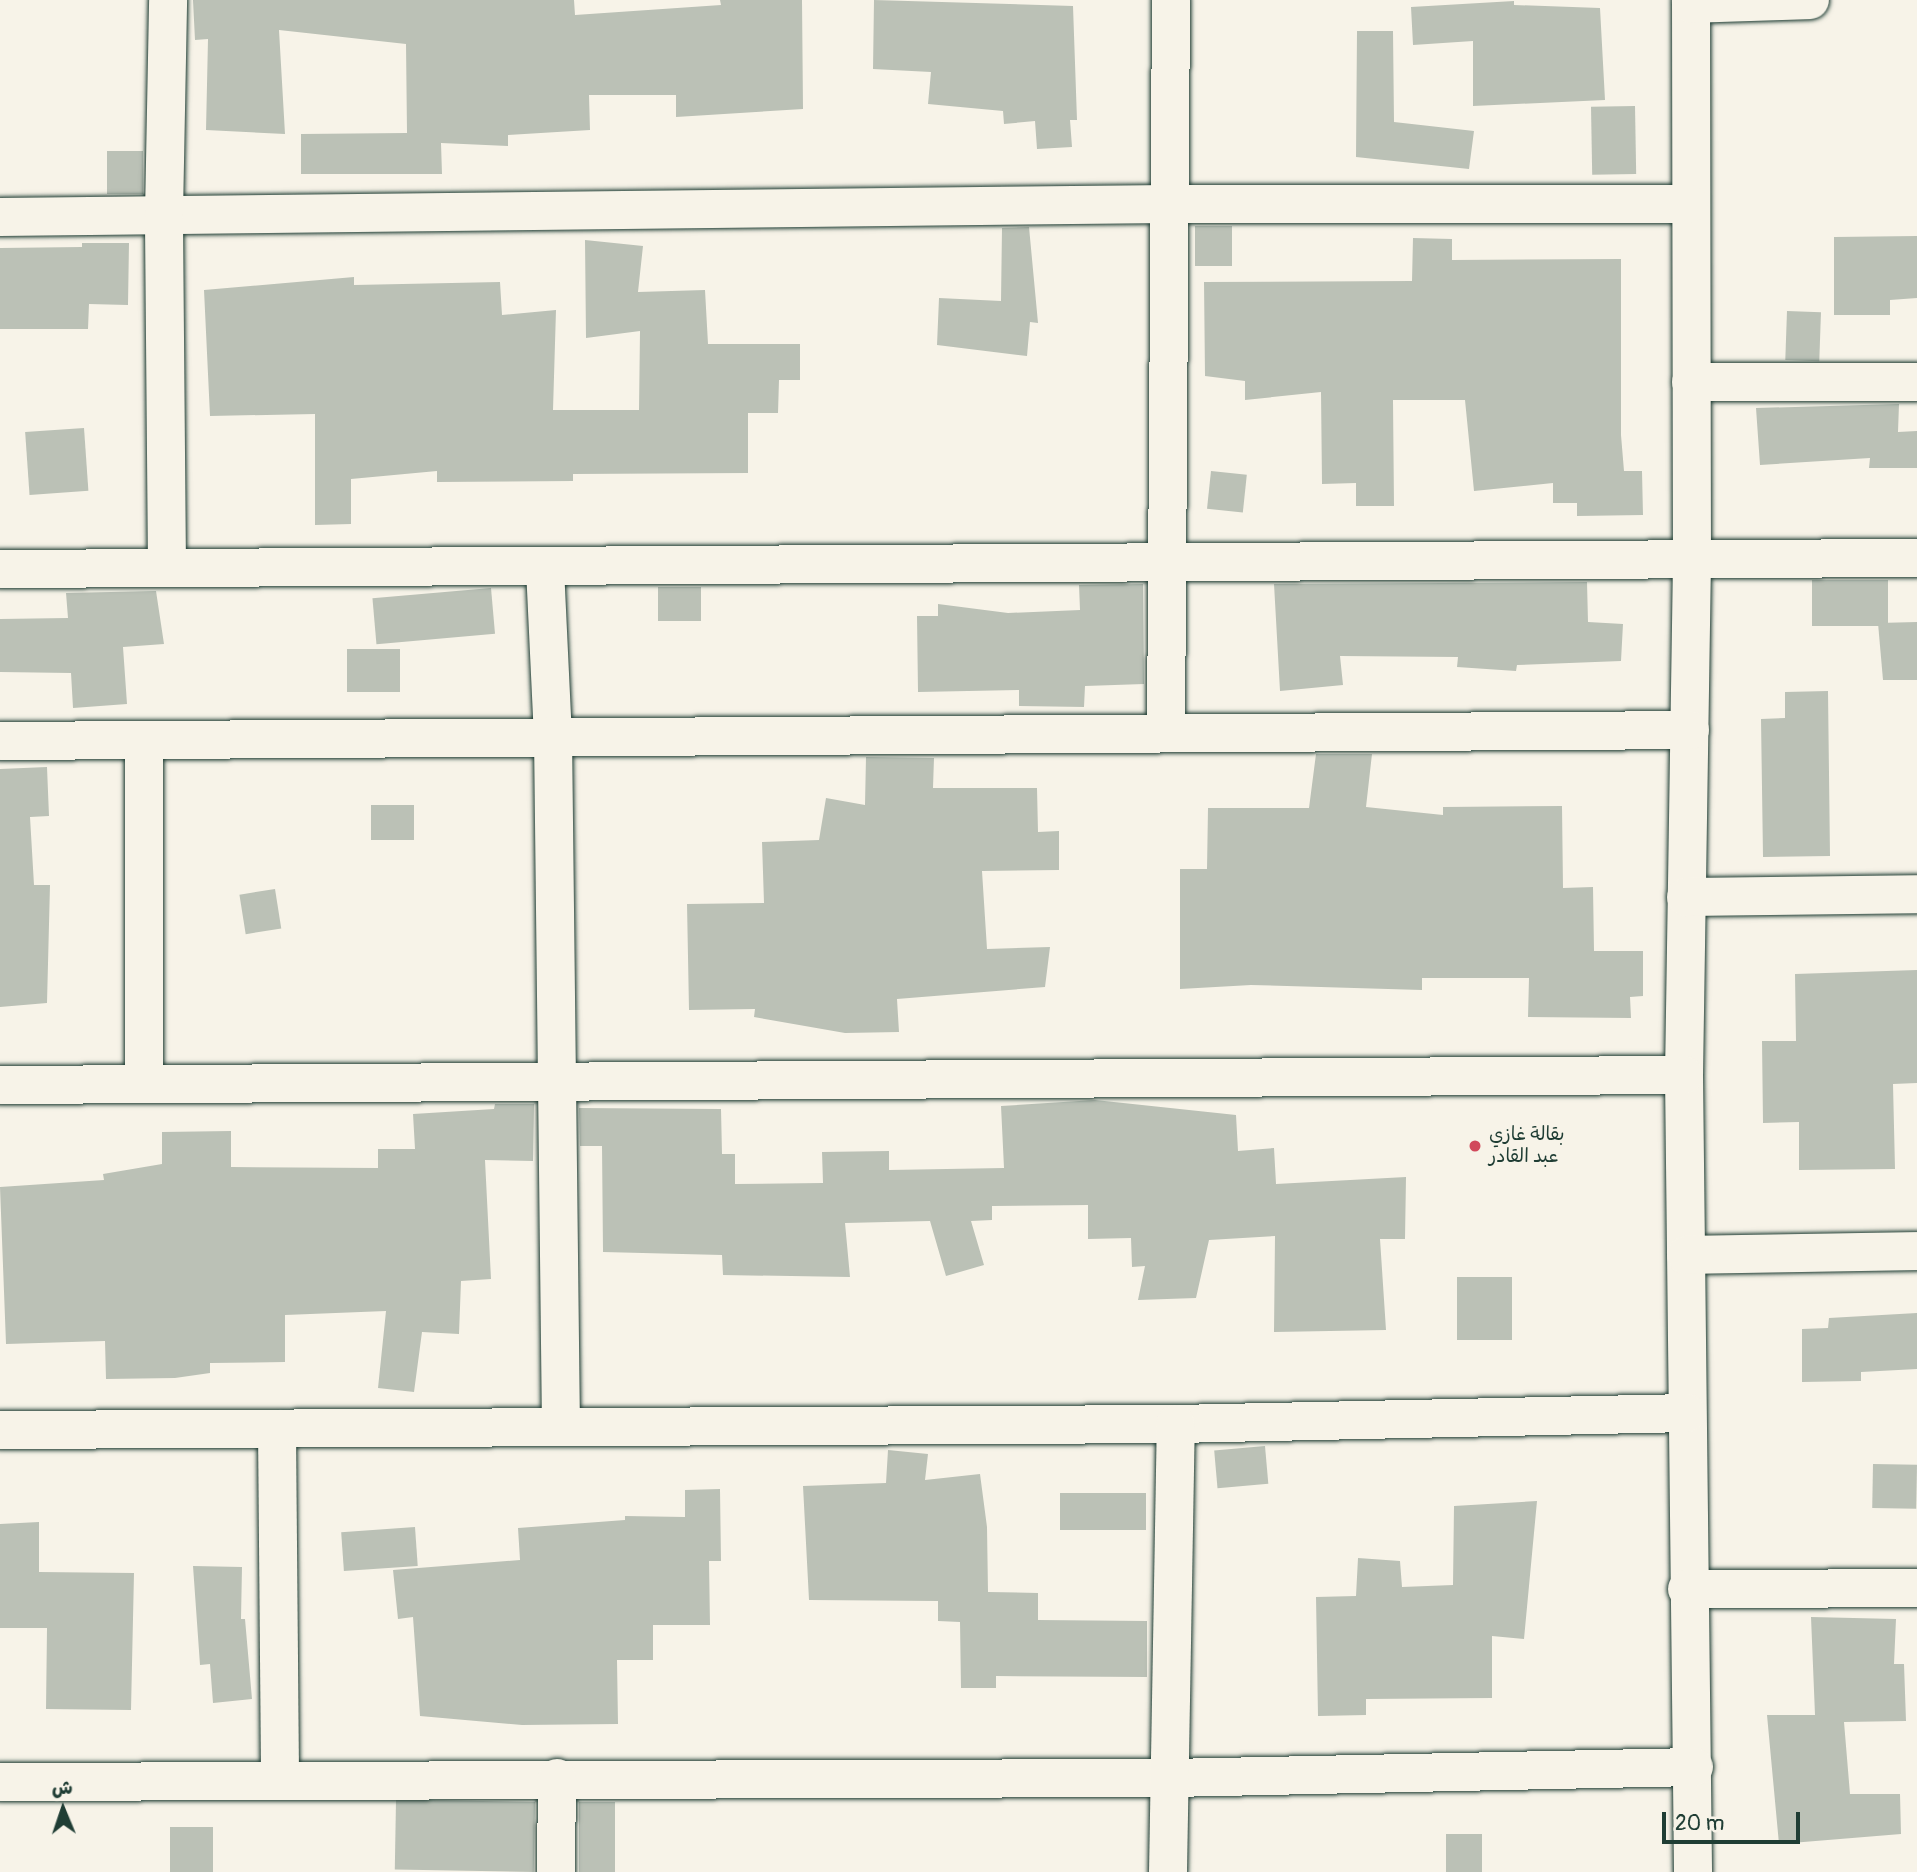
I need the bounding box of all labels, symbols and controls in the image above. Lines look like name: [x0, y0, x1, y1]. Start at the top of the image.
place label: بقالة غازي عبد القادر: [1489, 1124, 1564, 1168]
marker: بقالة غازي عبد القادر: [1467, 1138, 1483, 1154]
north arrow: [28, 1774, 98, 1844]
text: ش: [51, 1776, 73, 1800]
scale bar: [1665, 1798, 1803, 1842]
text: 20 m: [1675, 1810, 1724, 1837]

